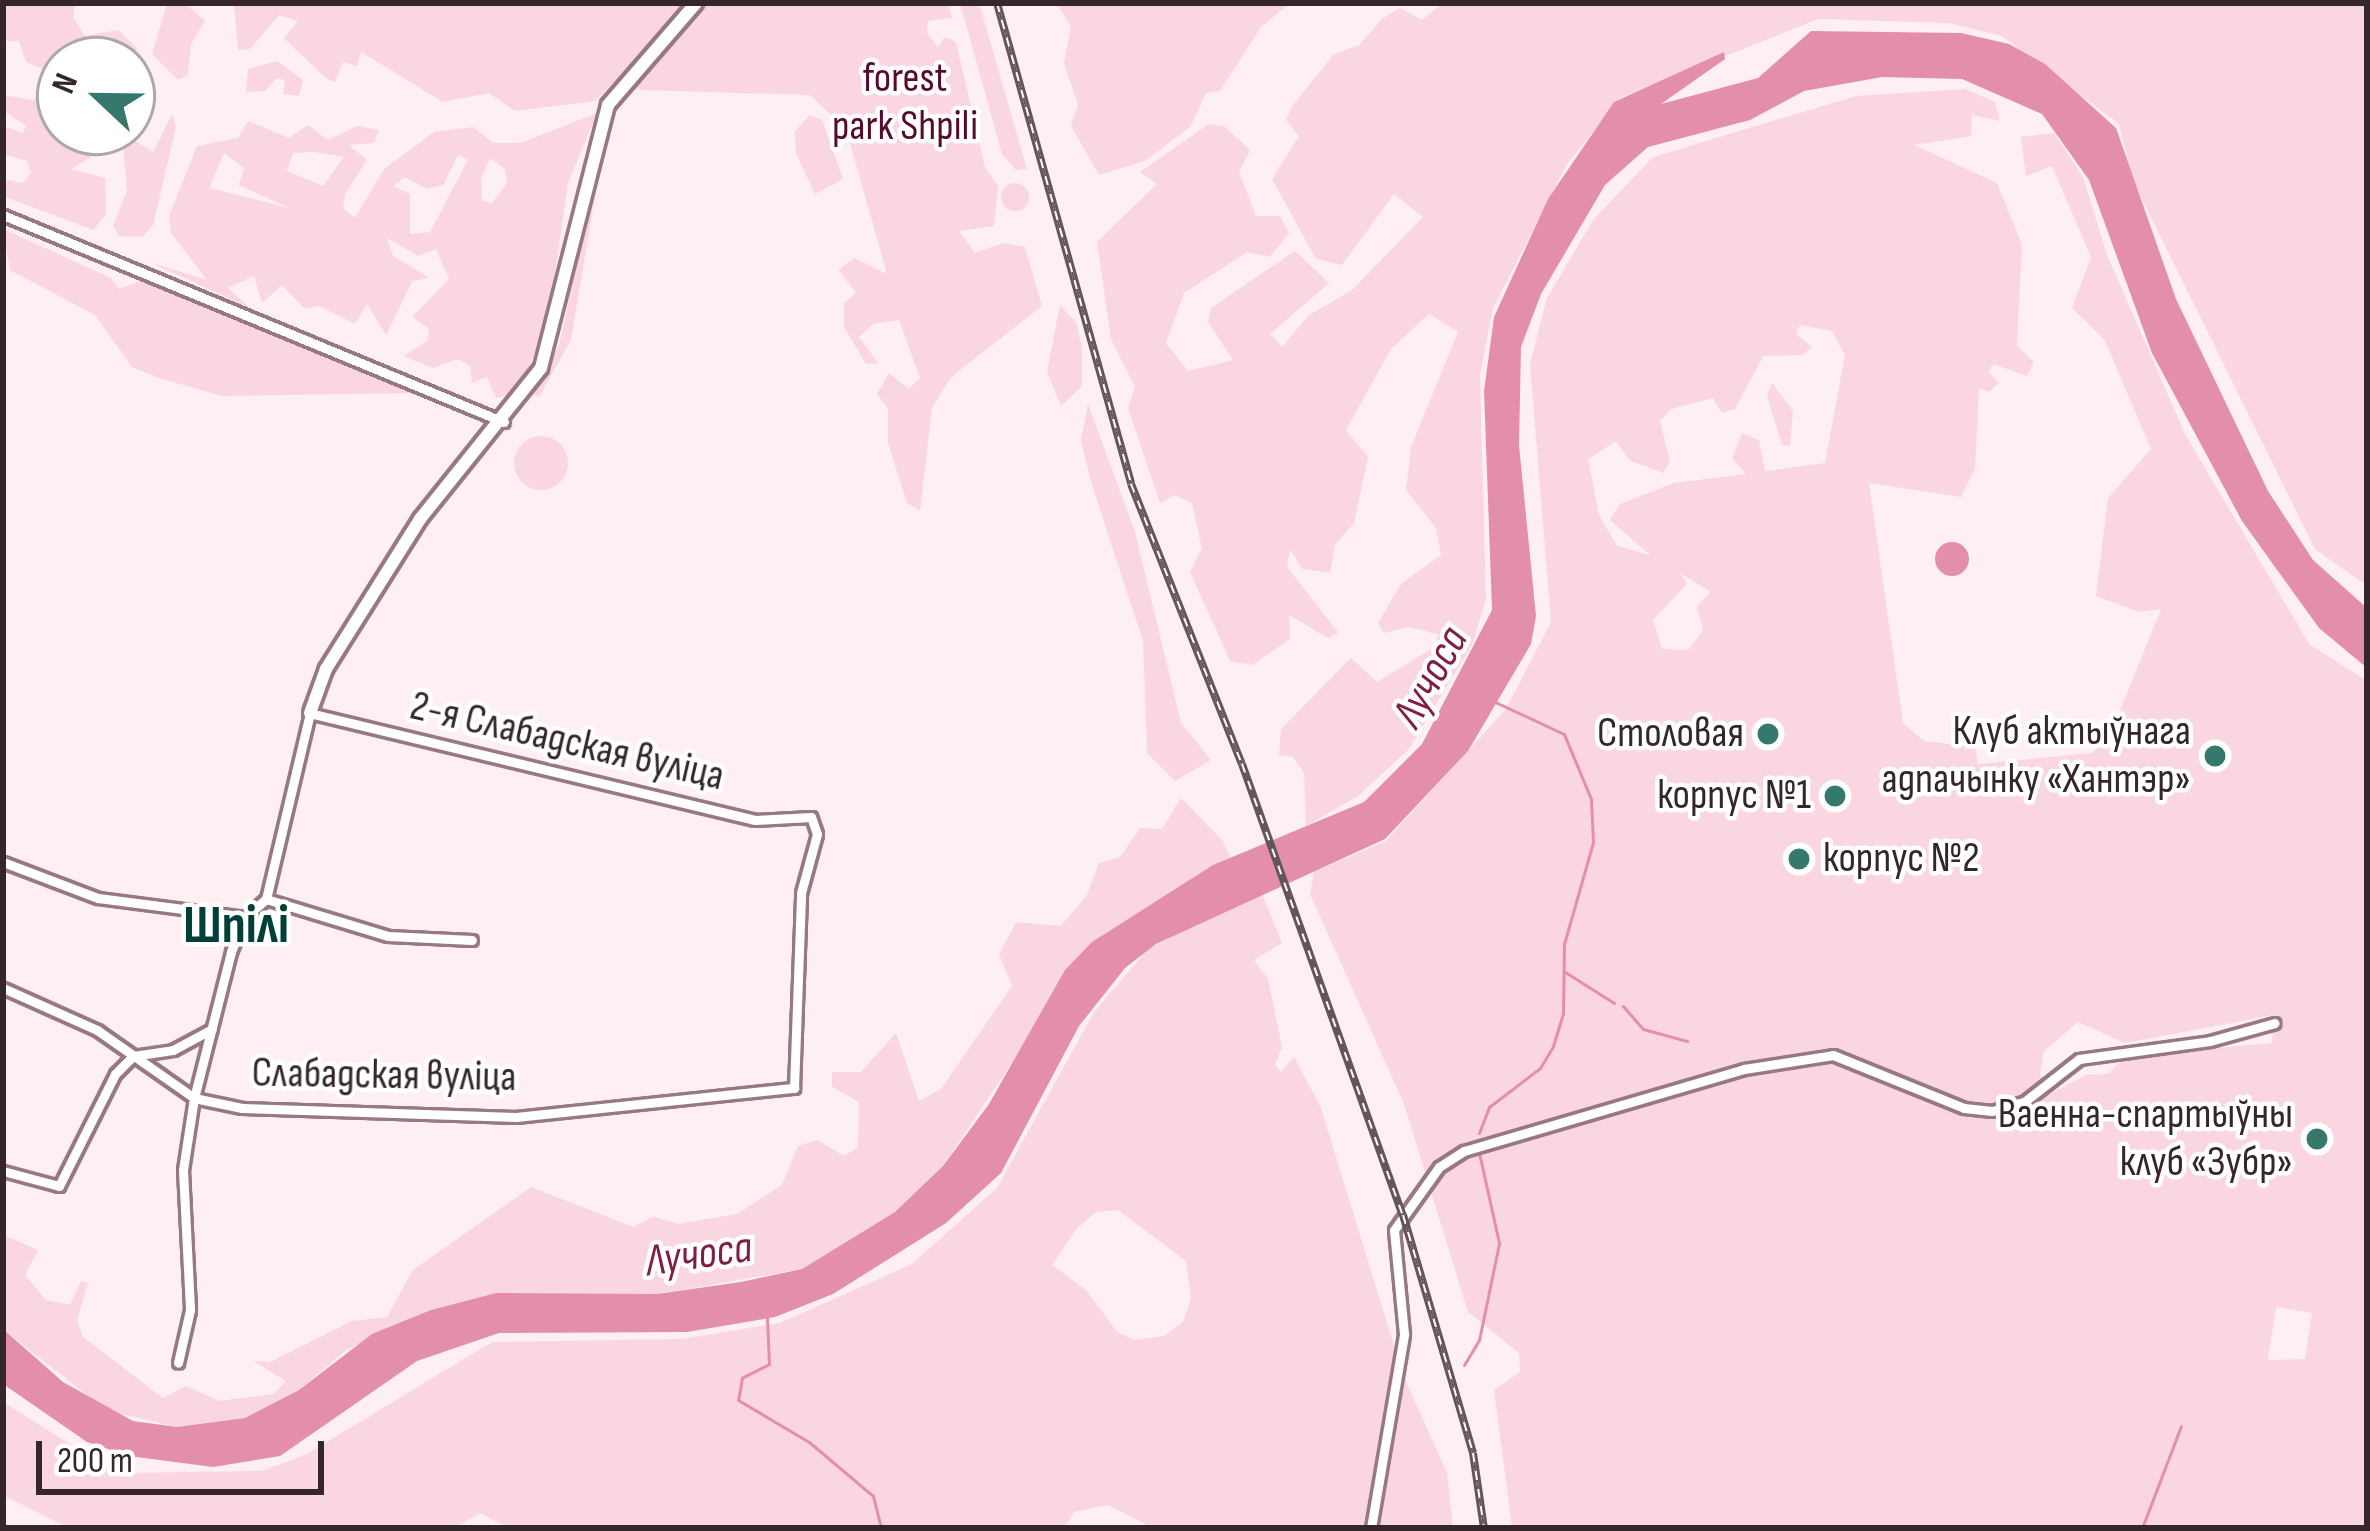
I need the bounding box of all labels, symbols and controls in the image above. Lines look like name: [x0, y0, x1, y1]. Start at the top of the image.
north arrow: [36, 36, 156, 156]
park label: forest park Shpili: [832, 54, 978, 152]
text: N: [44, 68, 87, 99]
water label: Лучоса: [1382, 617, 1480, 737]
street label: 2-я Слабадская вуліца: [405, 681, 729, 803]
place label: Клуб актыўнага адпачынку «Хантэр»: [1882, 707, 2191, 806]
place label: Столовая: [1597, 709, 1744, 759]
marker: Столовая: [1755, 721, 1781, 747]
marker: Клуб актыўнага адпачынку «Хантэр»: [2202, 743, 2228, 769]
place label: корпус №1: [1657, 771, 1811, 821]
marker: корпус №1: [1822, 783, 1848, 809]
place label: корпус №2: [1823, 834, 1979, 884]
marker: корпус №2: [1786, 846, 1812, 872]
district label: Шпілі: [183, 894, 289, 958]
street label: Слабадская вуліца: [251, 1048, 517, 1104]
place label: Ваенна-спартыўны клуб «Зубр»: [1998, 1090, 2293, 1188]
marker: Ваенна-спартыўны клуб «Зубр»: [2304, 1126, 2330, 1152]
water label: Лучоса: [642, 1221, 756, 1289]
scale bar: [42, 1417, 330, 1491]
text: 200 m: [57, 1440, 133, 1483]

